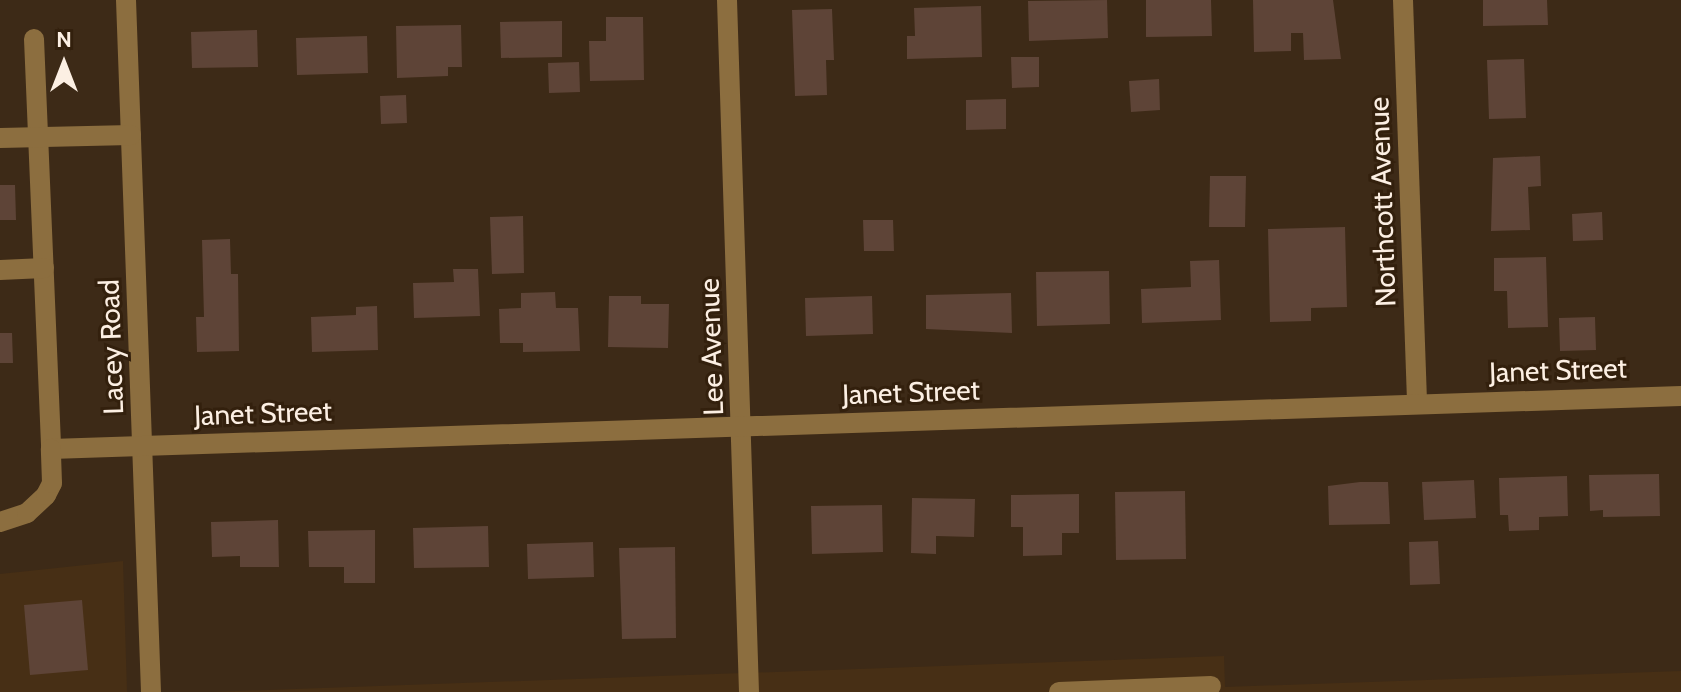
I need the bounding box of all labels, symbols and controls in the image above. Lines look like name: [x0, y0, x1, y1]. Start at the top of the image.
north arrow: [24, 24, 104, 104]
text: N: [56, 26, 72, 53]
street label: Northcott Avenue: [1362, 97, 1402, 307]
street label: Lee Avenue: [692, 278, 730, 416]
street label: Lacey Road: [92, 279, 130, 415]
street label: Janet Street: [1488, 351, 1628, 389]
street label: Janet Street: [841, 373, 981, 411]
street label: Janet Street: [193, 394, 333, 432]

